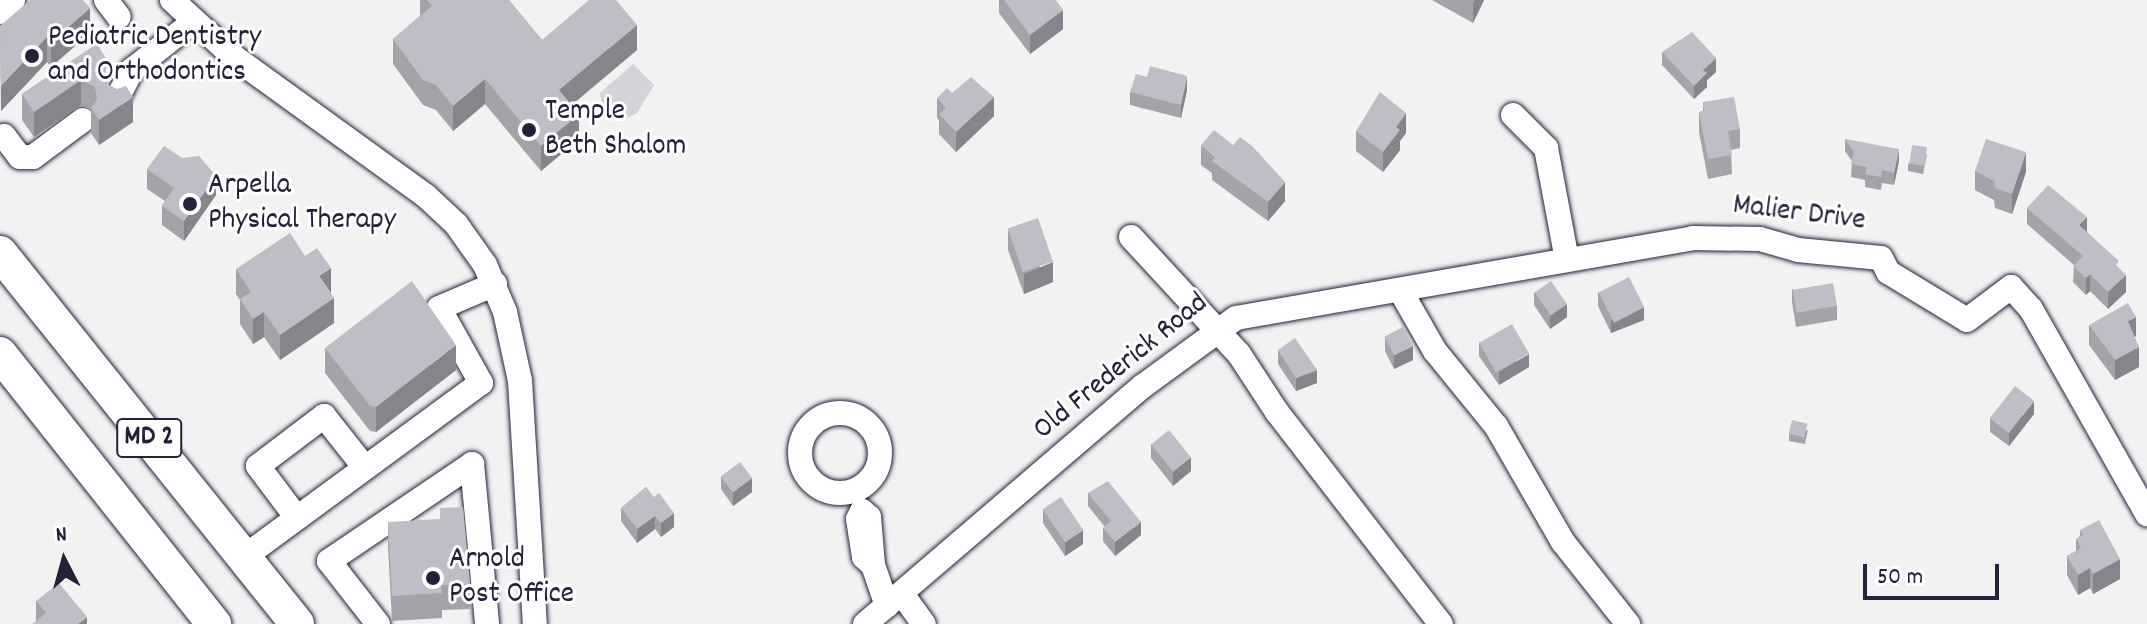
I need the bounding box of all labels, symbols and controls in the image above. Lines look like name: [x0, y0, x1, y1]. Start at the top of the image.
place label: Pediatric Dentistry and Orthodontics: [48, 21, 261, 92]
marker: Pediatric Dentistry and Orthodontics: [23, 47, 41, 65]
place label: Temple Beth Shalom: [545, 95, 686, 166]
marker: Temple Beth Shalom: [520, 121, 538, 139]
place label: Arpella Physical Therapy: [208, 169, 396, 240]
street label: Malier Drive: [1731, 189, 1867, 241]
marker: Arpella Physical Therapy: [179, 193, 201, 215]
street label: Old Frederick Road: [1027, 287, 1217, 449]
road number: MD 2: [115, 414, 183, 462]
north arrow: [24, 520, 104, 600]
text: N: [54, 520, 68, 552]
place label: Arnold Post Office: [449, 543, 574, 614]
scale bar: [1867, 548, 2003, 598]
text: 50 m: [1877, 561, 1923, 595]
marker: Arnold Post Office: [424, 569, 442, 587]

